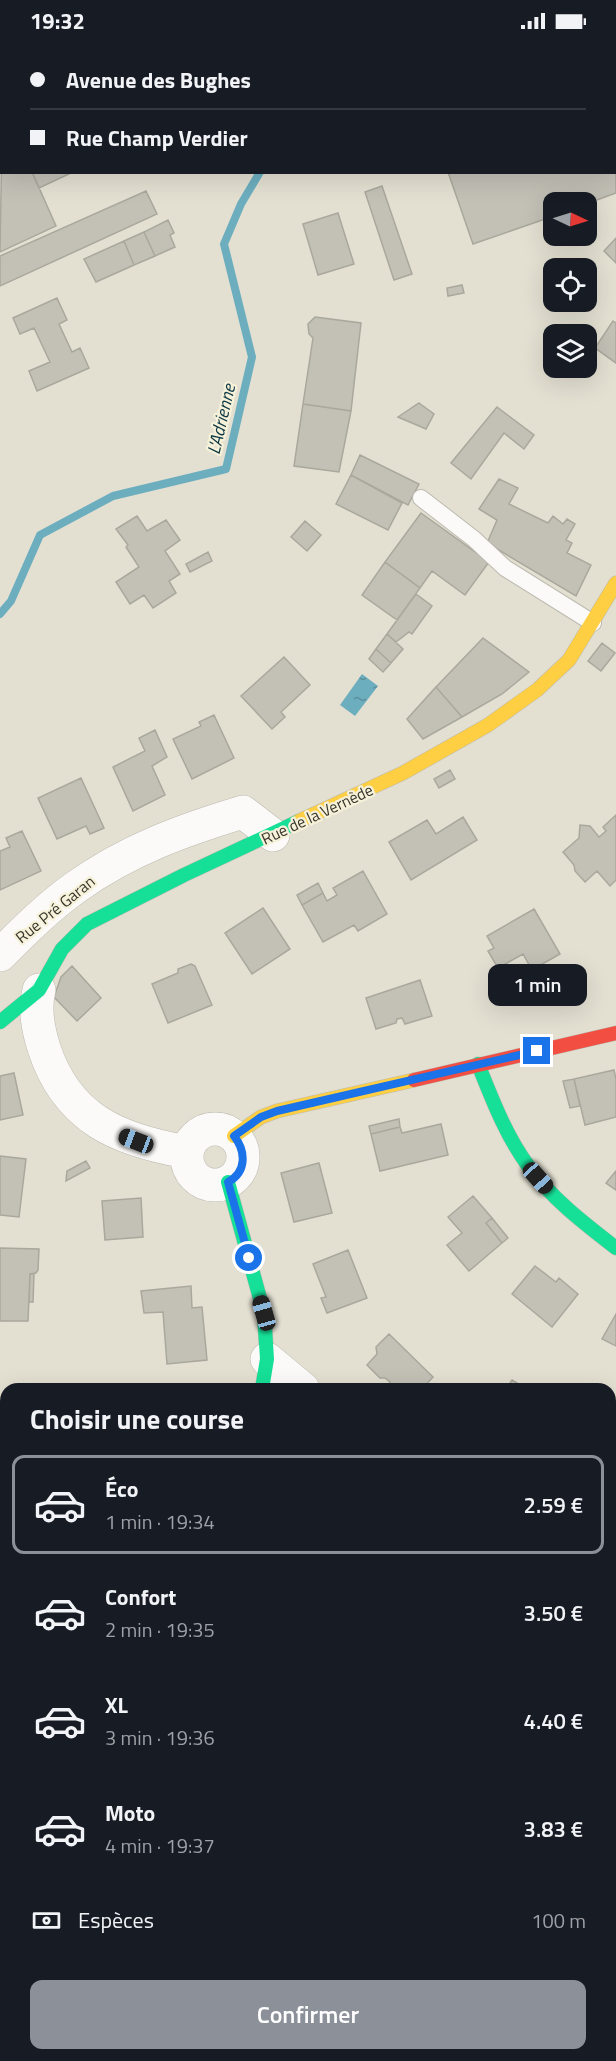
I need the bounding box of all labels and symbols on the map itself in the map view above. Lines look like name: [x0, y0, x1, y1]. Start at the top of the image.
north arrow: [543, 192, 597, 246]
water label: L'Adrienne: [200, 380, 243, 457]
street label: Rue de la Vernède: [257, 778, 377, 850]
street label: Rue Pré Garan: [10, 869, 100, 949]
callout: 1 min: [488, 964, 586, 1006]
route end: [523, 1037, 550, 1064]
car: [116, 1126, 156, 1156]
car: [519, 1159, 557, 1197]
route start: [235, 1244, 262, 1271]
car: [250, 1293, 278, 1333]

